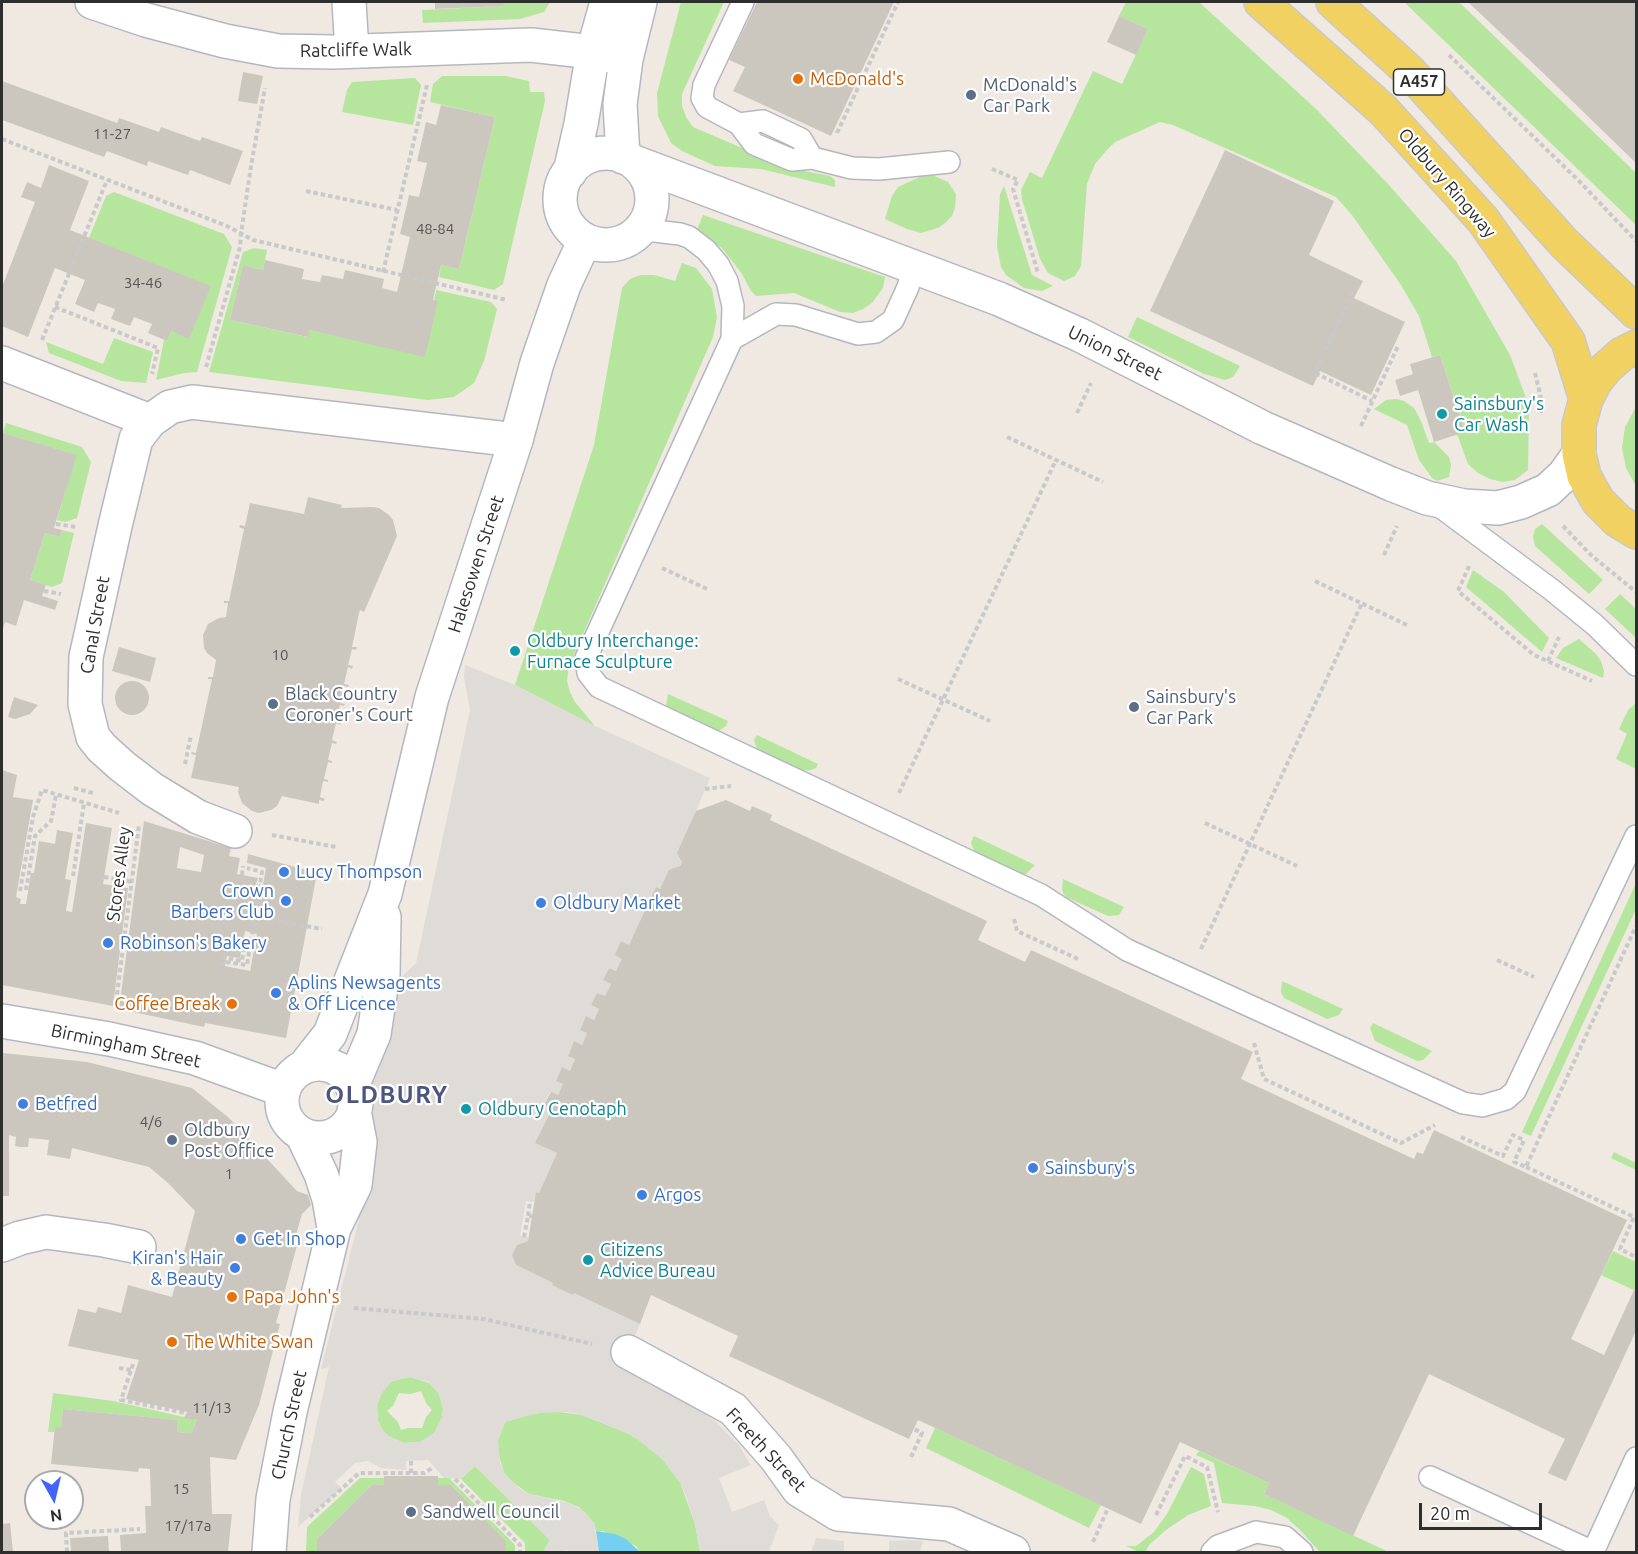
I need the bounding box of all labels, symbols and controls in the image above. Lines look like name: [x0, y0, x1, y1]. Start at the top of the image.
street label: Ratcliffe Walk: [300, 38, 412, 62]
place label: McDonald's: [810, 68, 904, 90]
road number: A457: [1394, 69, 1444, 95]
marker: McDonald's: [791, 72, 805, 86]
place label: McDonald's Car Park: [983, 74, 1077, 116]
marker: McDonald's Car Park: [964, 88, 978, 102]
street label: Oldbury Ringway: [1394, 124, 1500, 242]
house number: 11-27: [93, 125, 131, 143]
house number: 48-84: [416, 220, 454, 238]
house number: 34-46: [124, 274, 162, 292]
street label: Union Street: [1064, 321, 1166, 385]
place label: Sainsbury's Car Wash: [1454, 393, 1544, 436]
marker: Sainsbury's Car Wash: [1435, 407, 1449, 421]
street label: Halesowen Street: [444, 493, 508, 635]
street label: Canal Street: [76, 574, 114, 676]
place label: Oldbury Interchange: Furnace Sculpture: [527, 630, 699, 672]
marker: Oldbury Interchange: Furnace Sculpture: [508, 644, 522, 658]
house number: 10: [272, 646, 288, 664]
place label: Black Country Coroner's Court: [285, 683, 413, 726]
place label: Sainsbury's Car Park: [1146, 686, 1236, 728]
marker: Black Country Coroner's Court: [266, 697, 280, 711]
marker: Sainsbury's Car Park: [1127, 700, 1141, 714]
street label: Stores Alley: [102, 825, 136, 923]
place label: Lucy Thompson: [296, 861, 422, 883]
marker: Lucy Thompson: [277, 865, 291, 879]
place label: Crown Barbers Club: [171, 880, 274, 922]
place label: Oldbury Market: [553, 892, 681, 914]
marker: Crown Barbers Club: [279, 894, 293, 908]
marker: Oldbury Market: [534, 896, 548, 910]
place label: Robinson's Bakery: [120, 932, 267, 954]
marker: Robinson's Bakery: [101, 936, 115, 950]
place label: Aplins Newsagents & Off Licence: [288, 972, 441, 1014]
marker: Aplins Newsagents & Off Licence: [269, 986, 283, 1000]
place label: Coffee Break: [114, 993, 220, 1015]
marker: Coffee Break: [225, 997, 239, 1011]
street label: Birmingham Street: [49, 1020, 203, 1072]
district label: OLDBURY: [325, 1081, 449, 1109]
place label: Betfred: [35, 1093, 98, 1115]
marker: Betfred: [16, 1097, 30, 1111]
place label: Oldbury Cenotaph: [478, 1098, 627, 1120]
marker: Oldbury Cenotaph: [459, 1102, 473, 1116]
house number: 4/6: [140, 1113, 162, 1131]
place label: Oldbury Post Office: [184, 1119, 274, 1162]
marker: Oldbury Post Office: [165, 1133, 179, 1147]
place label: Sainsbury's: [1045, 1157, 1135, 1179]
marker: Sainsbury's: [1026, 1161, 1040, 1175]
house number: 1: [225, 1165, 233, 1183]
place label: Argos: [654, 1184, 701, 1206]
marker: Argos: [635, 1188, 649, 1202]
place label: Get In Shop: [253, 1228, 346, 1250]
marker: Get In Shop: [234, 1232, 248, 1246]
place label: Citizens Advice Bureau: [600, 1239, 716, 1282]
place label: Kiran's Hair & Beauty: [132, 1247, 223, 1290]
marker: Citizens Advice Bureau: [581, 1253, 595, 1267]
marker: Kiran's Hair & Beauty: [228, 1261, 242, 1275]
place label: Papa John's: [244, 1286, 339, 1308]
marker: Papa John's: [225, 1290, 239, 1304]
place label: The White Swan: [184, 1331, 314, 1353]
marker: The White Swan: [165, 1335, 179, 1349]
street label: Church Street: [267, 1368, 311, 1482]
house number: 11/13: [192, 1399, 232, 1417]
street label: Freeth Street: [721, 1403, 811, 1497]
north arrow: [24, 1470, 84, 1530]
house number: 15: [173, 1480, 189, 1498]
scale bar: [1422, 1491, 1545, 1529]
place label: Sandwell Council: [423, 1501, 560, 1523]
text: 20 m: [1430, 1503, 1470, 1523]
marker: Sandwell Council: [404, 1505, 418, 1519]
text: N: [49, 1506, 63, 1526]
house number: 17/17a: [164, 1517, 212, 1535]

